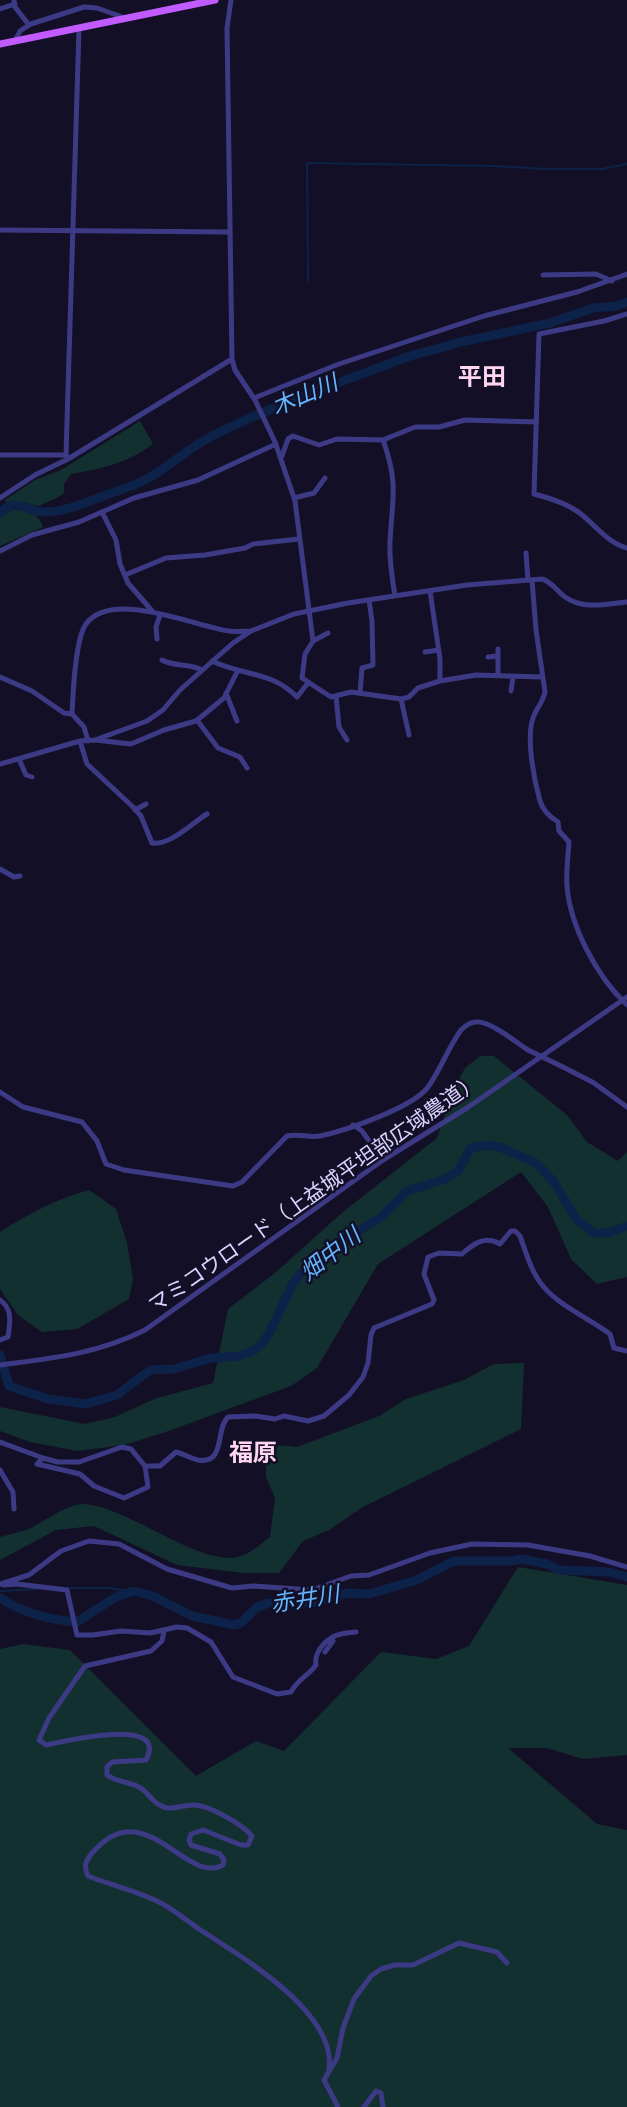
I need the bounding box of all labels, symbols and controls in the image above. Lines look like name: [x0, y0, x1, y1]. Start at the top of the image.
district label: 平田: [458, 364, 506, 392]
water label: 木山川: [268, 370, 342, 422]
street label: マミコウロード（上益城平坦部広域農道）: [144, 1069, 486, 1319]
water label: 畑中川: [295, 1223, 367, 1287]
district label: 福原: [229, 1440, 277, 1468]
water label: 赤井川: [269, 1581, 341, 1619]

